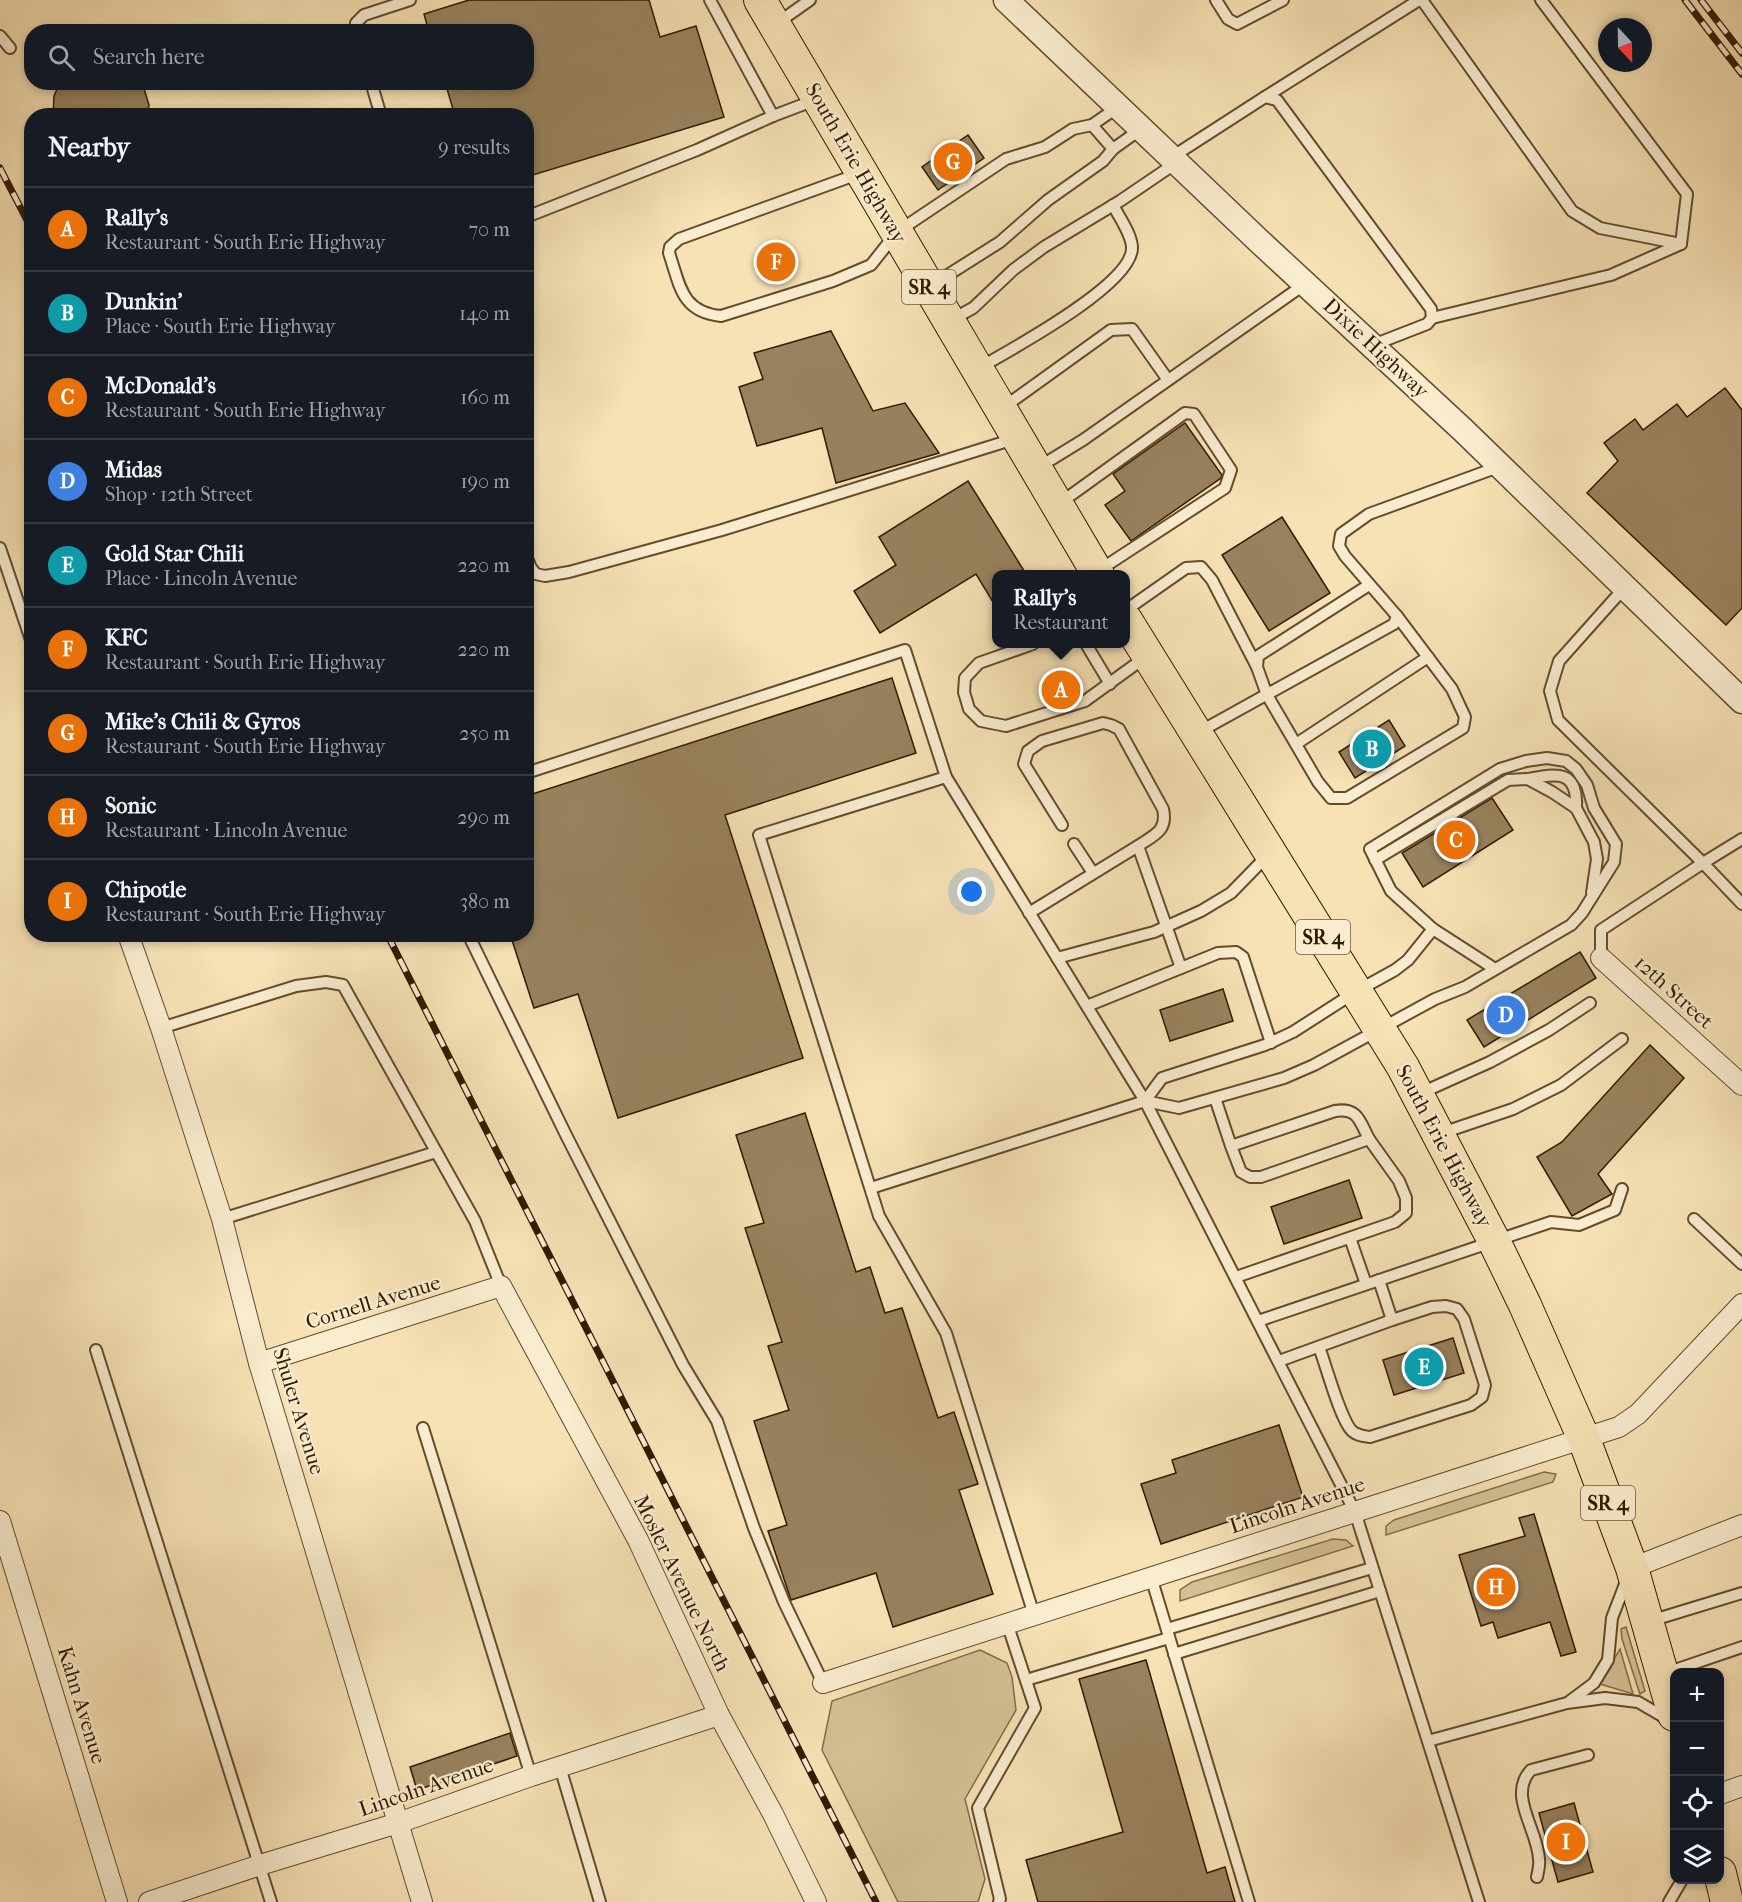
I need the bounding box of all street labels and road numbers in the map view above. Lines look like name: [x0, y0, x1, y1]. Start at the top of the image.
street label: South Erie Highway: [800, 79, 912, 248]
road number: SR 4: [902, 270, 956, 304]
street label: Dixie Highway: [1318, 293, 1434, 404]
road number: SR 4: [1296, 920, 1350, 954]
street label: 12th Street: [1630, 950, 1719, 1034]
street label: South Erie Highway: [1391, 1061, 1497, 1232]
street label: Cornell Avenue: [303, 1270, 443, 1334]
street label: Shuler Avenue: [268, 1345, 330, 1477]
street label: Lincoln Avenue: [1226, 1472, 1368, 1538]
road number: SR 4: [1581, 1486, 1635, 1520]
street label: Mosler Avenue North: [629, 1491, 735, 1675]
street label: Kahn Avenue: [53, 1643, 111, 1767]
street label: Lincoln Avenue: [355, 1753, 497, 1821]

